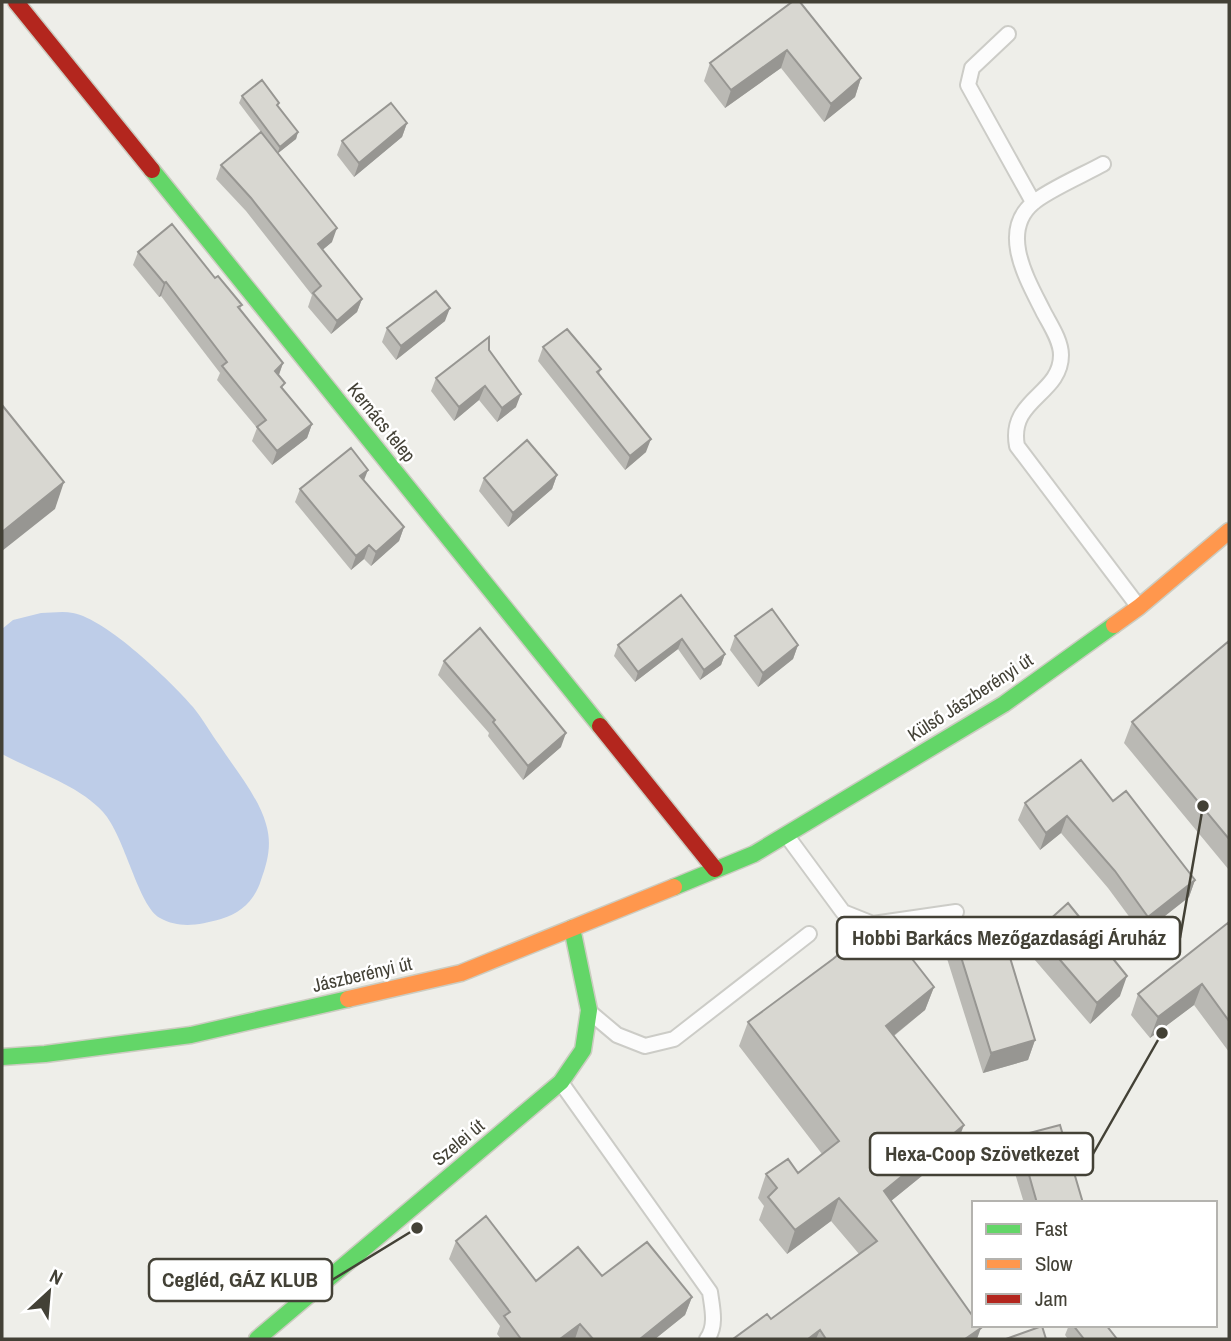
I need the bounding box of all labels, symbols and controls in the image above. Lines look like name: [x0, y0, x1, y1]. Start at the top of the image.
street label: Kernács telep: [342, 377, 422, 467]
street label: Külső Jászberényi út: [902, 646, 1038, 747]
callout: Hobbi Barkács Mezőgazdasági Áruház: [837, 917, 1180, 959]
text: Hobbi Barkács Mezőgazdasági Áruház: [852, 923, 1166, 952]
street label: Jászberényi út: [310, 950, 415, 998]
street label: Szelei út: [426, 1112, 490, 1171]
callout: Hexa-Coop Szövetkezet: [870, 1133, 1093, 1175]
text: Hexa-Coop Szövetkezet: [885, 1139, 1079, 1168]
legend: [972, 1201, 1217, 1327]
text: Fast: [1035, 1214, 1068, 1243]
text: Slow: [1035, 1249, 1073, 1278]
north arrow: [14, 1257, 84, 1327]
callout: Cegléd, GÁZ KLUB: [149, 1259, 332, 1301]
text: N: [46, 1263, 67, 1291]
text: Cegléd, GÁZ KLUB: [162, 1265, 318, 1294]
text: Jam: [1035, 1284, 1068, 1313]

